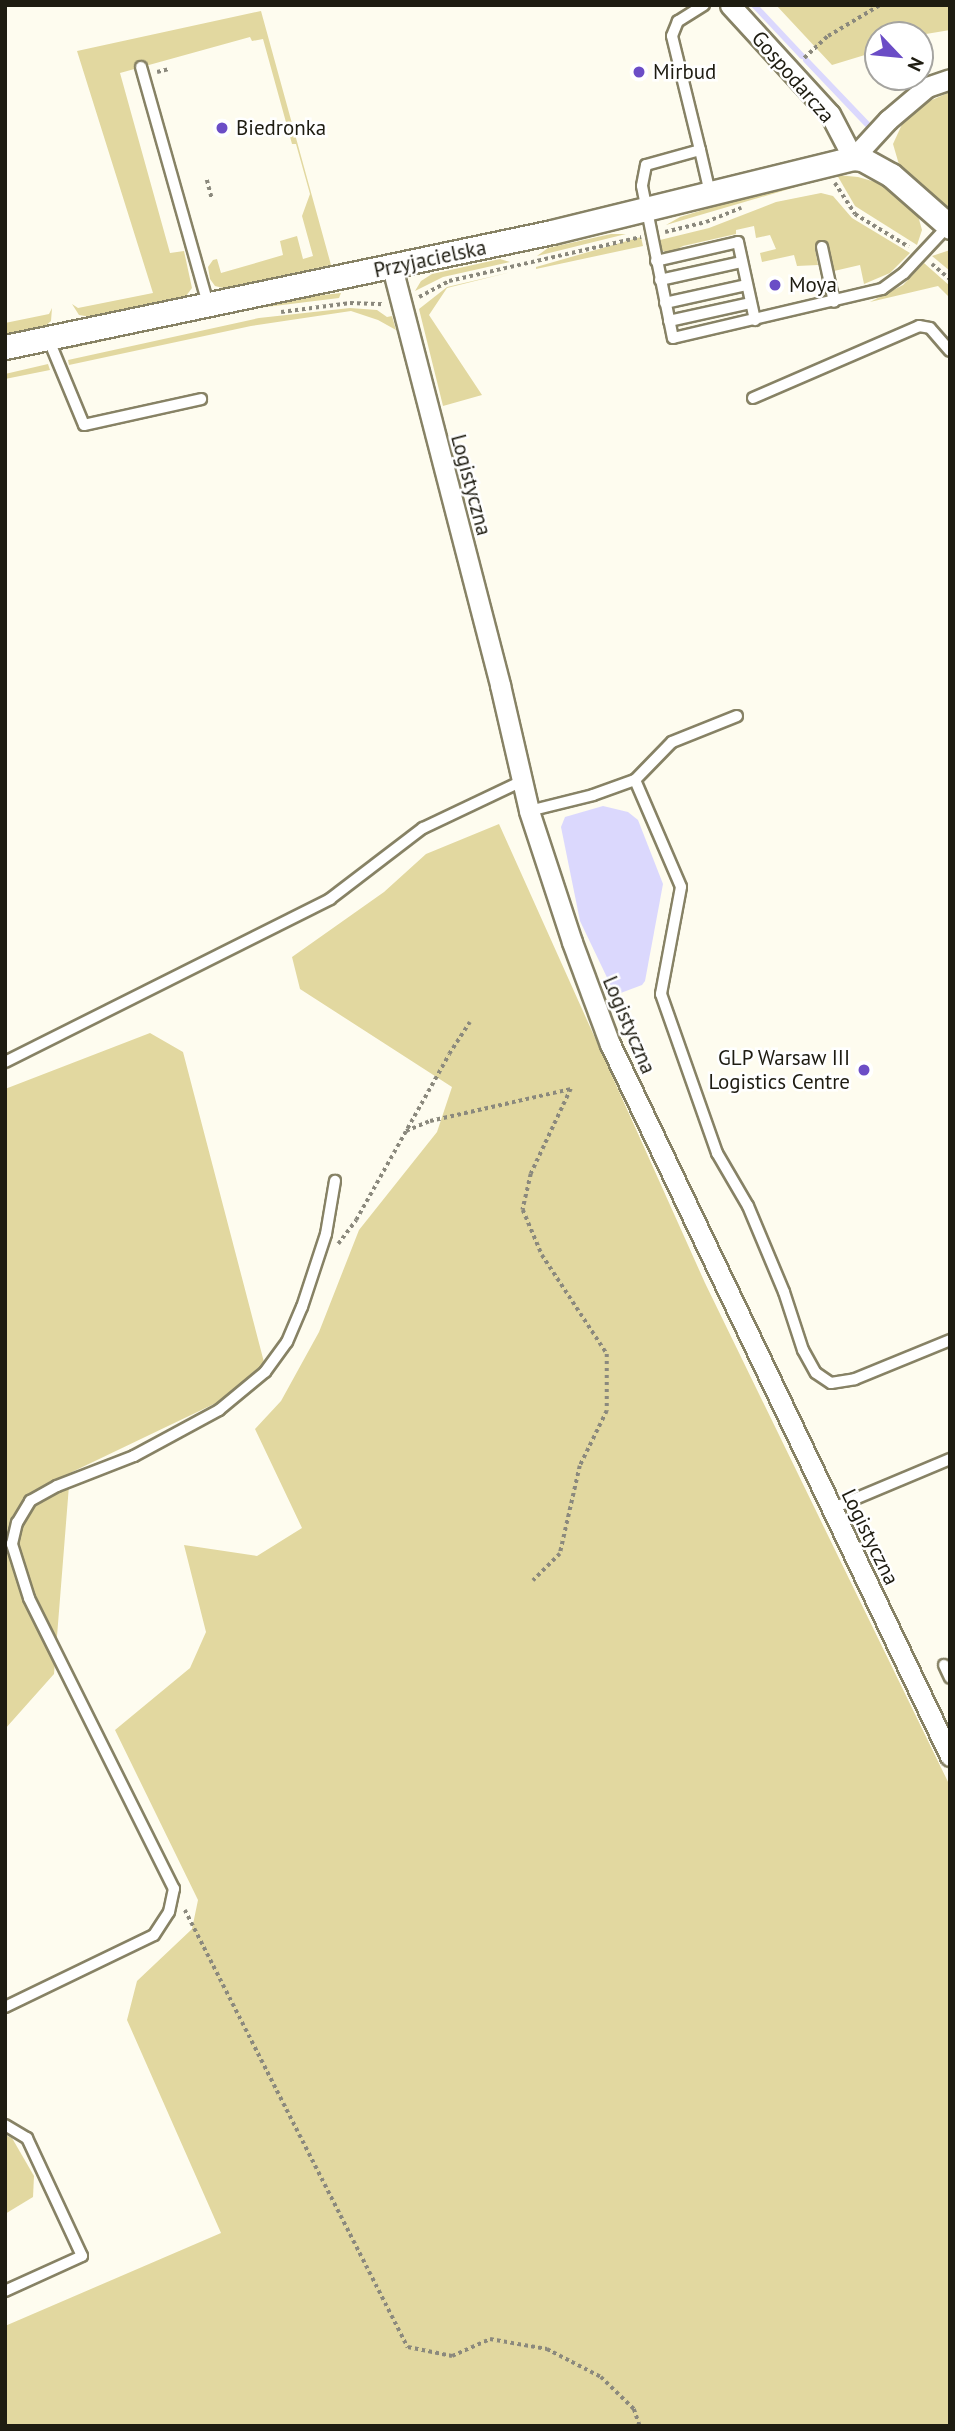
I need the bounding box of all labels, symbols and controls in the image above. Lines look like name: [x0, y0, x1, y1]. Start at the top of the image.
north arrow: [864, 21, 934, 91]
street label: Gospodarcza: [746, 26, 840, 128]
text: N: [903, 53, 930, 75]
place label: Mirbud: [653, 59, 716, 85]
marker: Mirbud: [631, 64, 647, 80]
place label: Biedronka: [236, 115, 326, 141]
marker: Biedronka: [214, 120, 230, 136]
street label: Przyjacielska: [371, 235, 489, 283]
place label: Moya: [789, 272, 837, 298]
marker: Moya: [767, 277, 783, 293]
street label: Logistyczna: [445, 432, 497, 538]
street label: Logistyczna: [597, 972, 661, 1078]
place label: GLP Warsaw III Logistics Centre: [708, 1045, 850, 1095]
marker: GLP Warsaw III Logistics Centre: [856, 1062, 872, 1078]
street label: Logistyczna: [836, 1485, 904, 1589]

